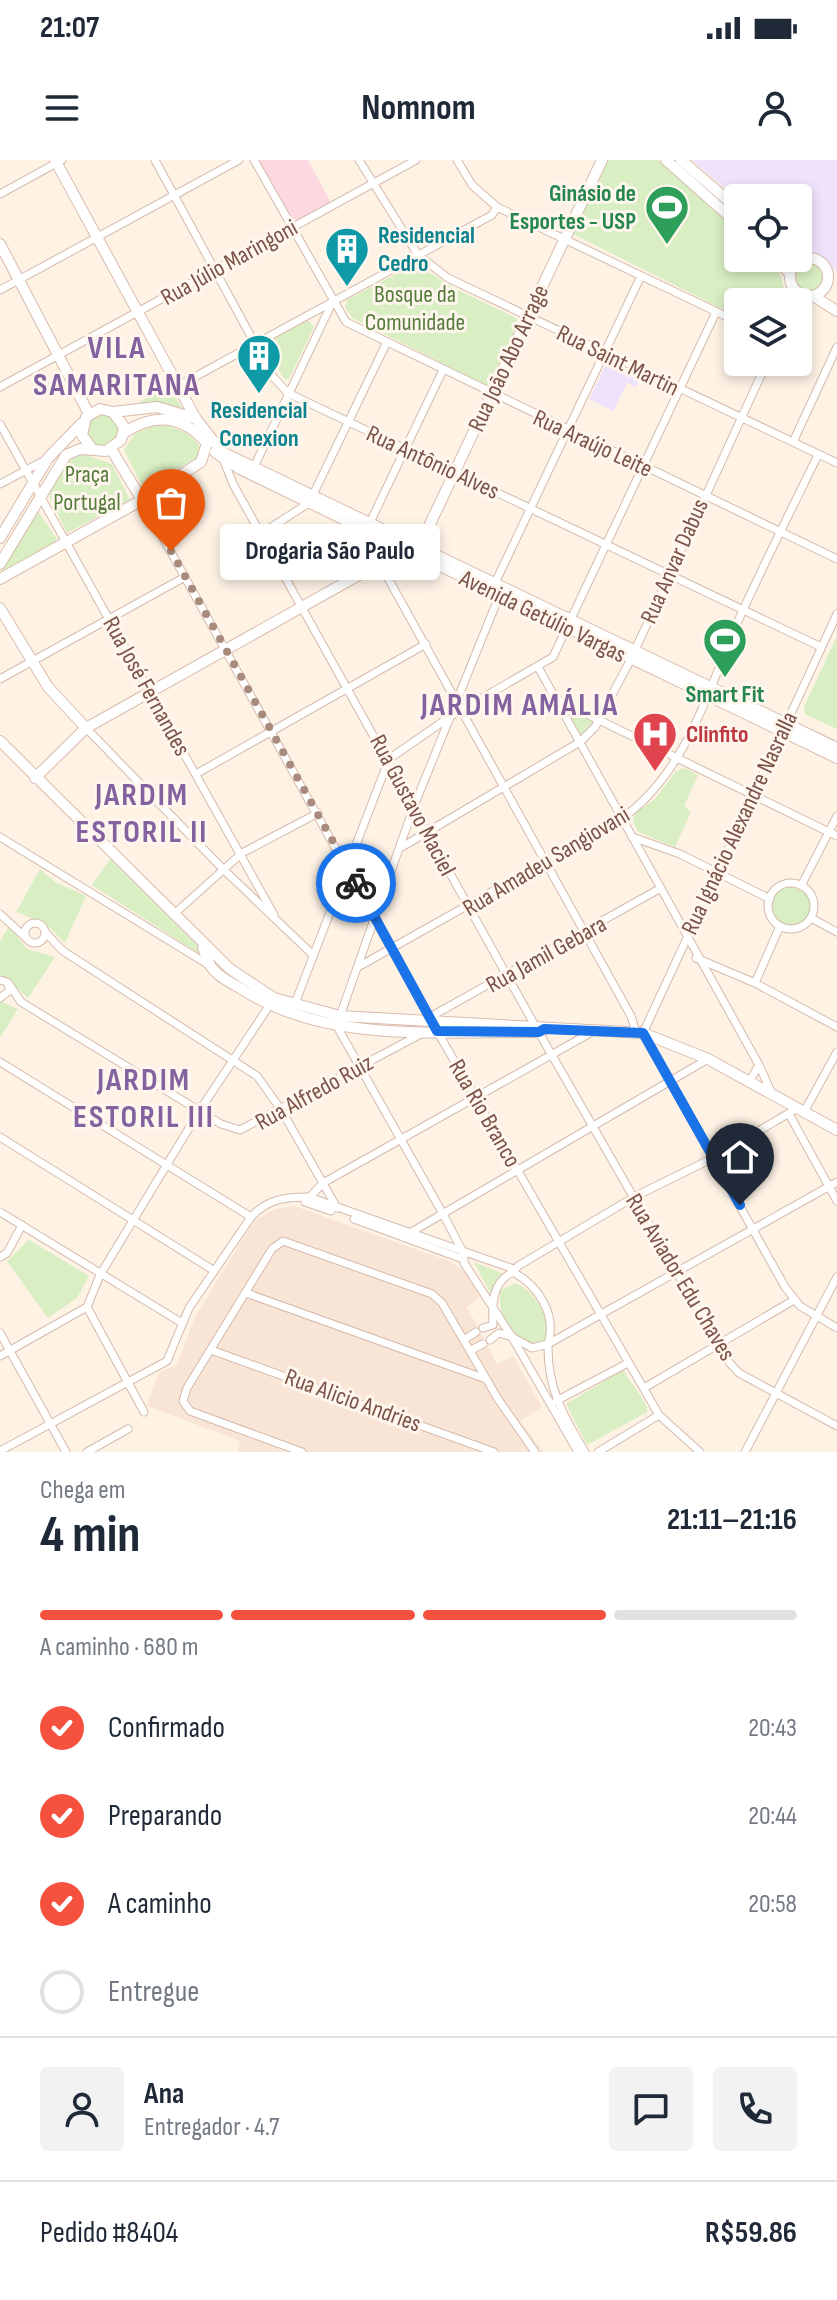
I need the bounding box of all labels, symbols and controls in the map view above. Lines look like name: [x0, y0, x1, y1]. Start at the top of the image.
text: 21:07: [40, 10, 99, 46]
icon: menu: [40, 86, 84, 130]
icon: person: [753, 86, 797, 130]
text: Nomnom: [361, 87, 476, 130]
place label: Ginásio de Esportes - USP: [510, 179, 636, 236]
sports icon: Ginásio de Esportes - USP: [643, 183, 691, 246]
map controls: [724, 184, 812, 376]
button: locate: [724, 184, 812, 272]
street label: Rua Júlio Maringoni: [156, 213, 303, 312]
place label: Residencial Cedro: [378, 221, 475, 278]
building icon: Residencial Cedro: [323, 225, 371, 288]
park label: Bosque da Comunidade: [365, 280, 465, 337]
street label: Rua João Abo Arrage: [462, 280, 555, 436]
button: layers: [724, 288, 812, 376]
street label: Rua Saint Martin: [552, 318, 684, 403]
district label: VILA SAMARITANA: [33, 329, 201, 405]
building icon: Residencial Conexion: [235, 332, 283, 395]
place label: Residencial Conexion: [211, 396, 307, 453]
street label: Rua Araújo Leite: [529, 403, 657, 484]
street label: Rua Antônio Alves: [362, 419, 504, 506]
park label: Praça Portugal: [53, 460, 121, 517]
pin: [137, 469, 205, 551]
icon: bag: [149, 481, 193, 525]
street label: Rua Anvar Dabus: [634, 494, 715, 628]
callout: Drogaria São Paulo: [219, 523, 439, 579]
text: Drogaria São Paulo: [245, 536, 415, 567]
street label: Avenida Getúlio Vargas: [454, 563, 631, 669]
street label: Rua José Fernandes: [96, 612, 197, 761]
sports icon: Smart Fit: [701, 616, 749, 679]
place label: Smart Fit: [686, 680, 765, 709]
district label: JARDIM AMÁLIA: [420, 686, 619, 725]
street label: Rua Ignácio Alexandre Nasralla: [675, 707, 804, 939]
hospital icon: Clinfito: [631, 710, 679, 773]
place label: Clinfito: [686, 720, 749, 749]
street label: Rua Gustavo Maciel: [363, 730, 462, 881]
district label: JARDIM ESTORIL II: [76, 776, 208, 852]
street label: Rua Amadeu Sangiovani: [458, 800, 635, 923]
courier: [316, 843, 396, 923]
icon: bike: [334, 861, 378, 905]
street label: Rua Jamil Gebara: [481, 909, 611, 999]
street label: Rua Alfredo Ruiz: [250, 1048, 379, 1137]
street label: Rua Rio Branco: [442, 1054, 527, 1172]
district label: JARDIM ESTORIL III: [73, 1061, 215, 1137]
pin: [706, 1123, 774, 1205]
icon: home: [718, 1135, 762, 1179]
street label: Rua Aviador Edu Chaves: [619, 1188, 742, 1366]
street label: Rua Alicio Andries: [281, 1362, 425, 1438]
text: Chega em: [40, 1475, 126, 1506]
text: 21:11–21:16: [667, 1502, 797, 1538]
text: 4 min: [40, 1504, 140, 1567]
text: A caminho · 680 m: [40, 1632, 199, 1663]
icon: check: [40, 1706, 84, 1750]
text: Confirmado: [108, 1710, 225, 1746]
text: 20:43: [748, 1713, 797, 1744]
icon: check: [40, 1794, 84, 1838]
text: Preparando: [108, 1798, 222, 1834]
text: 20:44: [748, 1801, 797, 1832]
icon: check: [40, 1882, 84, 1926]
text: A caminho: [108, 1886, 212, 1922]
text: 20:58: [748, 1889, 797, 1920]
text: Entregue: [108, 1974, 199, 2010]
button: person: [40, 2067, 124, 2151]
button: chat: [609, 2067, 693, 2151]
button: phone: [713, 2067, 797, 2151]
text: Ana: [144, 2076, 184, 2112]
text: Entregador · 4.7: [144, 2112, 279, 2143]
text: Pedido #8404: [40, 2215, 178, 2251]
text: R$59.86: [705, 2215, 797, 2251]

